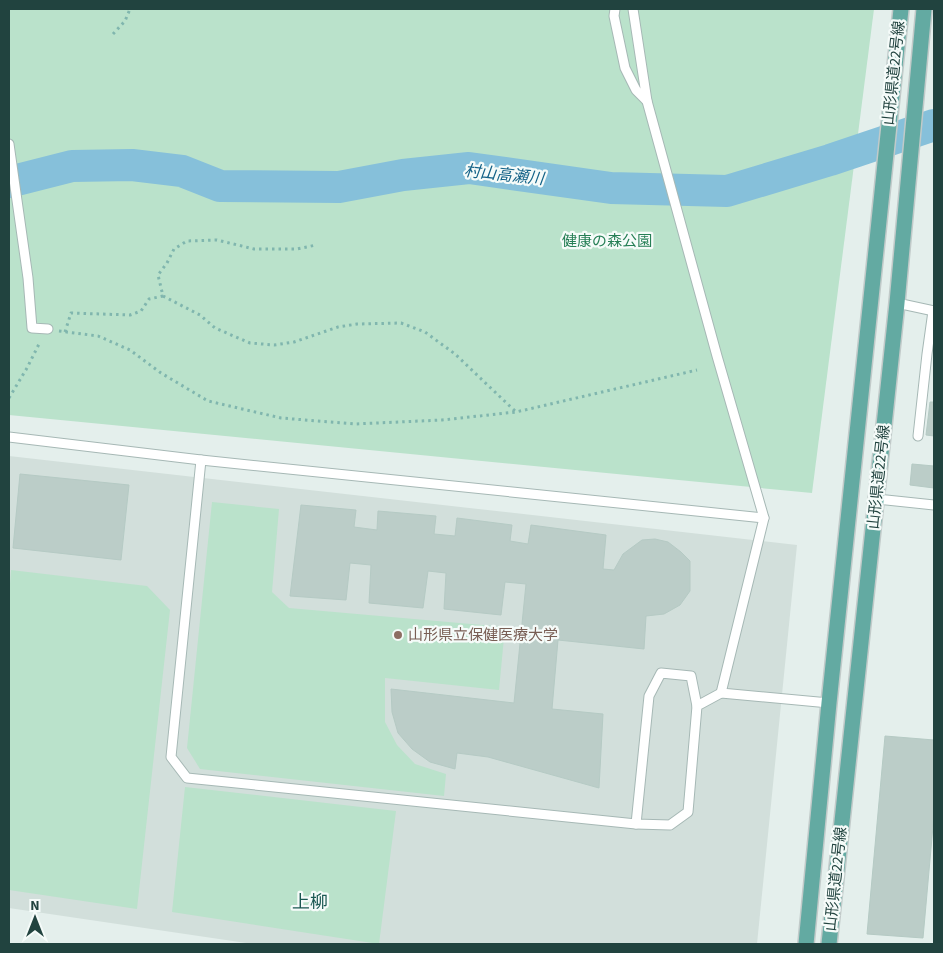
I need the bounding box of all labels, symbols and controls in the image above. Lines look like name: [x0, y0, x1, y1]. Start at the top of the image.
street label: 山形県道22号線: [878, 20, 910, 126]
water label: 村山高瀬川: [463, 160, 547, 190]
park label: 健康の森公園: [562, 231, 652, 252]
street label: 山形県道22号線: [863, 424, 895, 530]
place label: 山形県立保健医療大学: [408, 625, 558, 646]
marker: 山形県立保健医療大学: [392, 629, 404, 641]
street label: 山形県道22号線: [820, 826, 852, 932]
district label: 上柳: [292, 890, 328, 915]
north arrow: [10, 893, 60, 943]
text: N: [30, 896, 40, 916]

